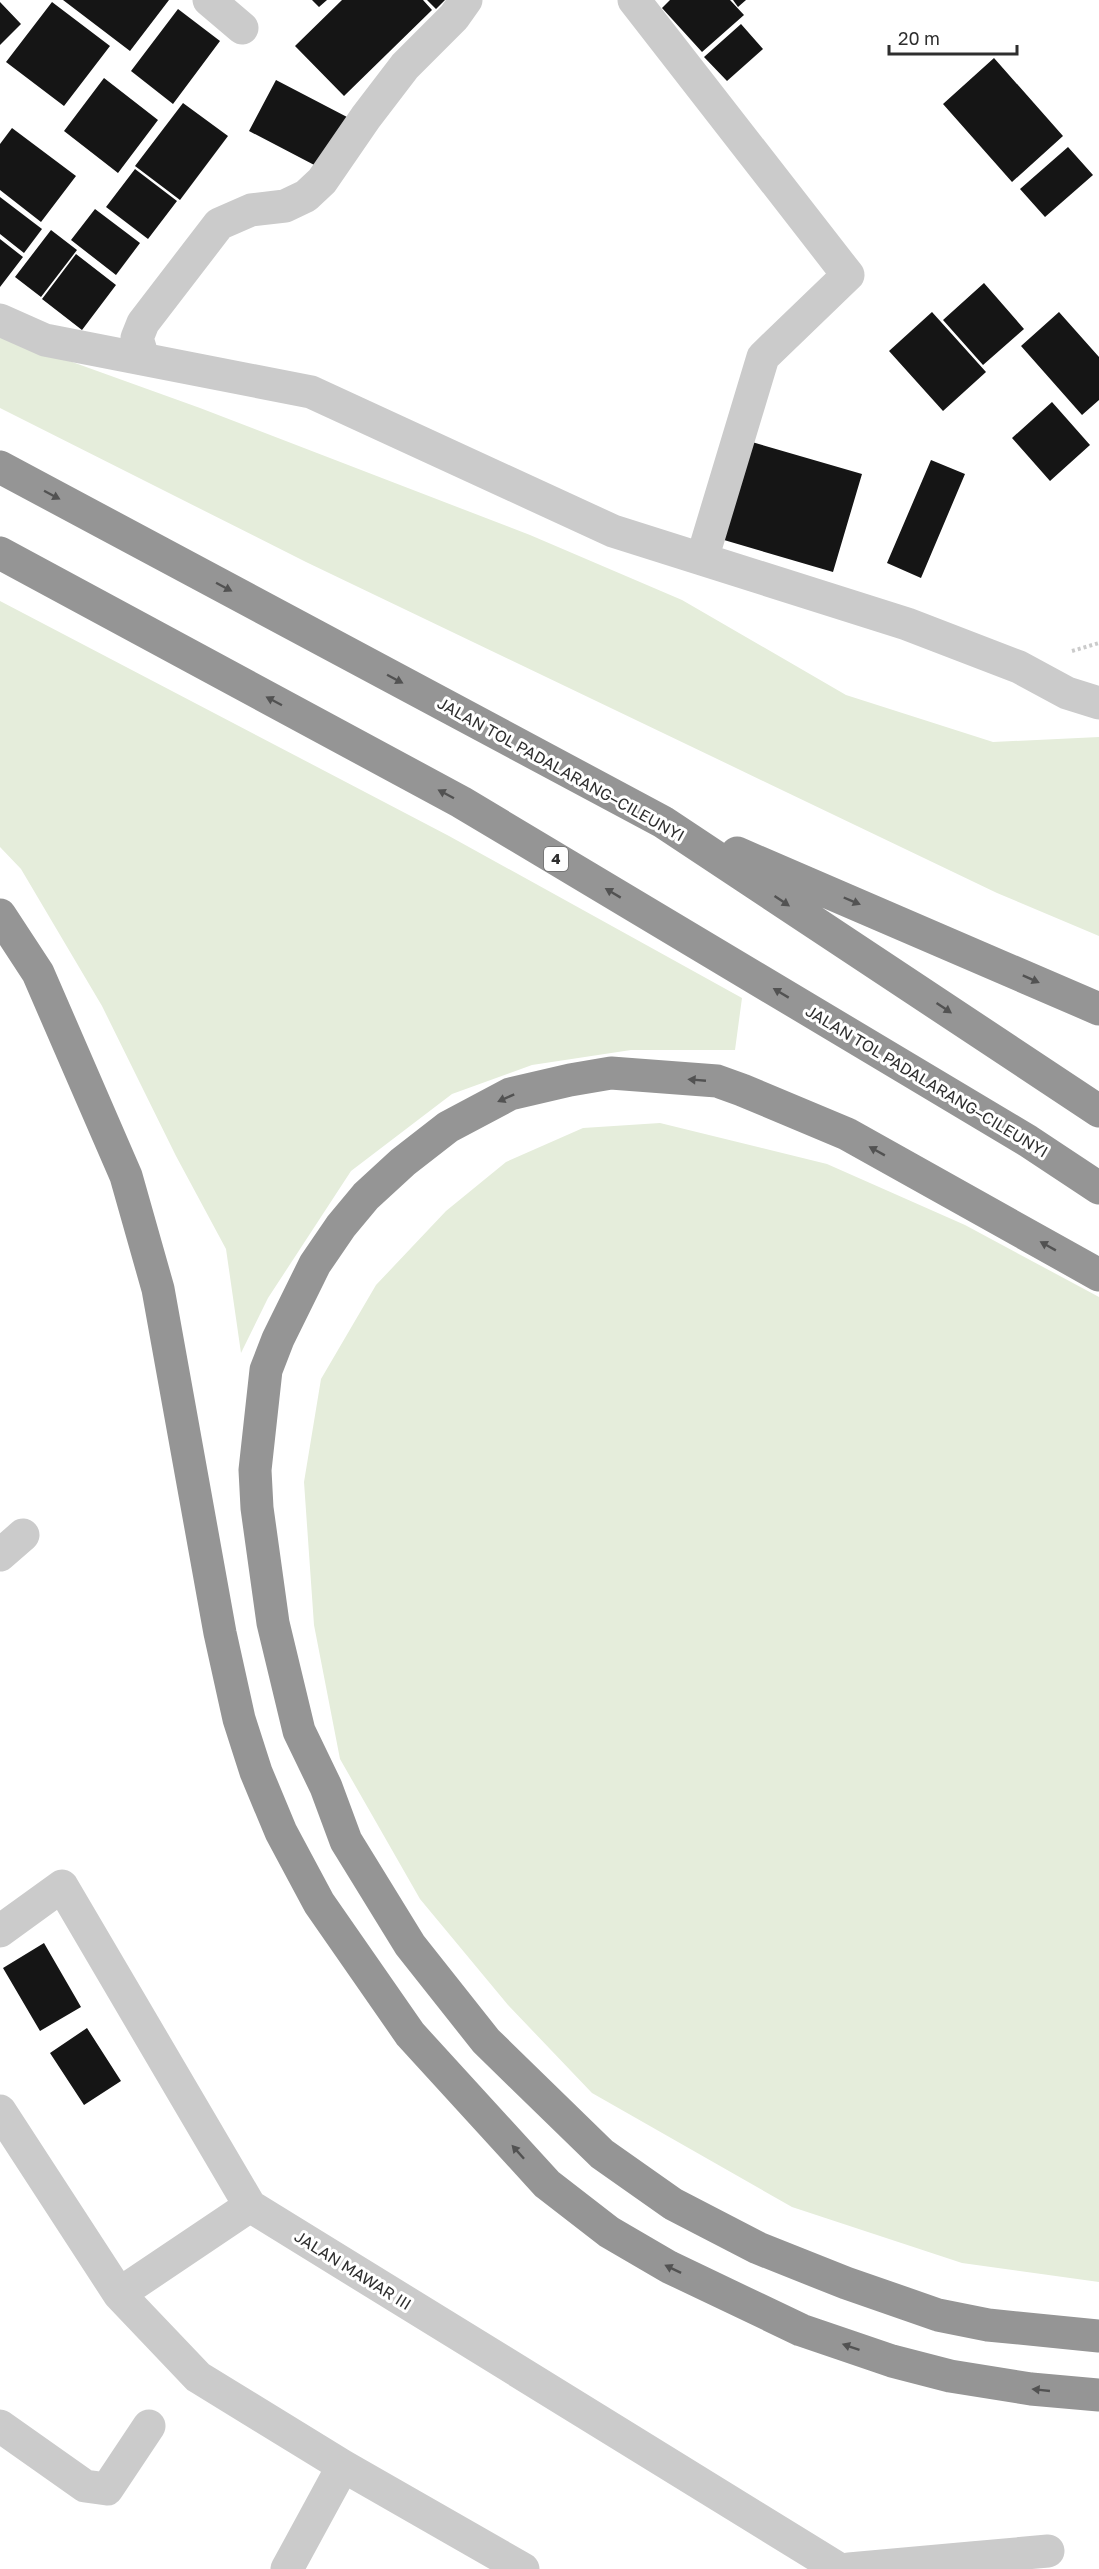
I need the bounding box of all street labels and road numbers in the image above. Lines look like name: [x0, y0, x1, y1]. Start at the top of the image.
street label: JALAN TOL PADALARANG–CILEUNYI: [434, 693, 688, 845]
road number: 4: [544, 847, 568, 871]
street label: JALAN TOL PADALARANG–CILEUNYI: [802, 1000, 1052, 1162]
street label: JALAN MAWAR III: [291, 2226, 415, 2314]

